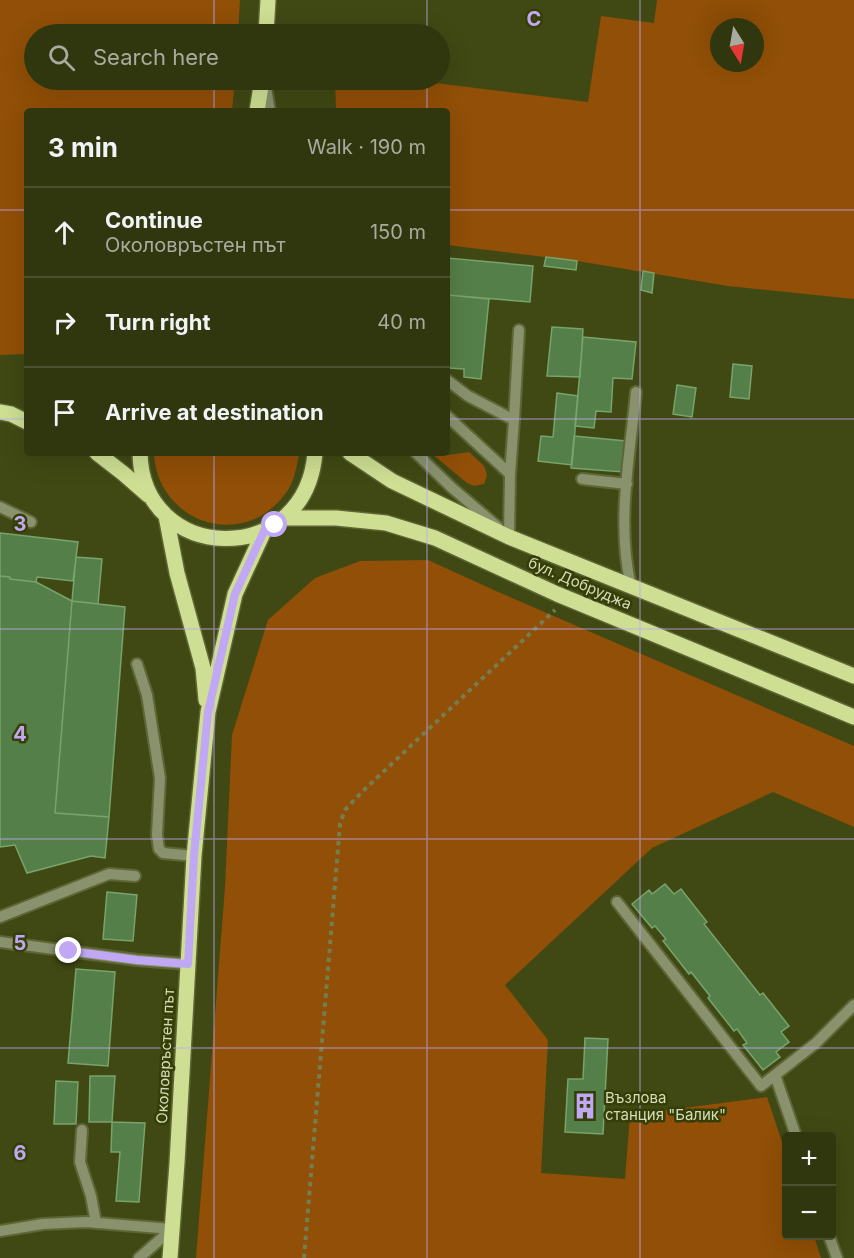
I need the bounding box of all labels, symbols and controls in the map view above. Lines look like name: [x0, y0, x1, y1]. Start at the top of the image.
text: C: [527, 7, 541, 31]
north arrow: [710, 18, 764, 72]
search box: [24, 24, 450, 90]
icon: search: [45, 41, 78, 74]
text: Search here: [93, 44, 219, 70]
text: 3 min: [48, 132, 118, 163]
text: Walk · 190 m: [307, 135, 426, 159]
text: Continue: [105, 207, 203, 233]
icon: ahead: [48, 216, 81, 249]
text: 150 m: [370, 220, 426, 244]
text: Околовръстен път: [105, 233, 286, 257]
icon: right: [48, 306, 81, 339]
text: Turn right: [105, 309, 211, 335]
text: 40 m: [377, 310, 426, 334]
icon: arrive: [48, 396, 81, 429]
text: Arrive at destination: [105, 399, 324, 425]
route start: [261, 511, 287, 537]
text: 3: [14, 512, 26, 536]
street label: бул. Добруджа: [525, 553, 635, 613]
text: 4: [13, 722, 27, 746]
text: 5: [14, 931, 26, 955]
route end: [55, 937, 81, 963]
street label: Околовръстен път: [152, 988, 178, 1124]
place label: Възлова станция "Балик": [605, 1088, 726, 1124]
building icon: Възлова станция "Балик": [570, 1091, 600, 1121]
map controls: [782, 1132, 836, 1240]
button: +: [782, 1132, 836, 1186]
text: 6: [14, 1141, 27, 1165]
button: −: [782, 1186, 836, 1240]

